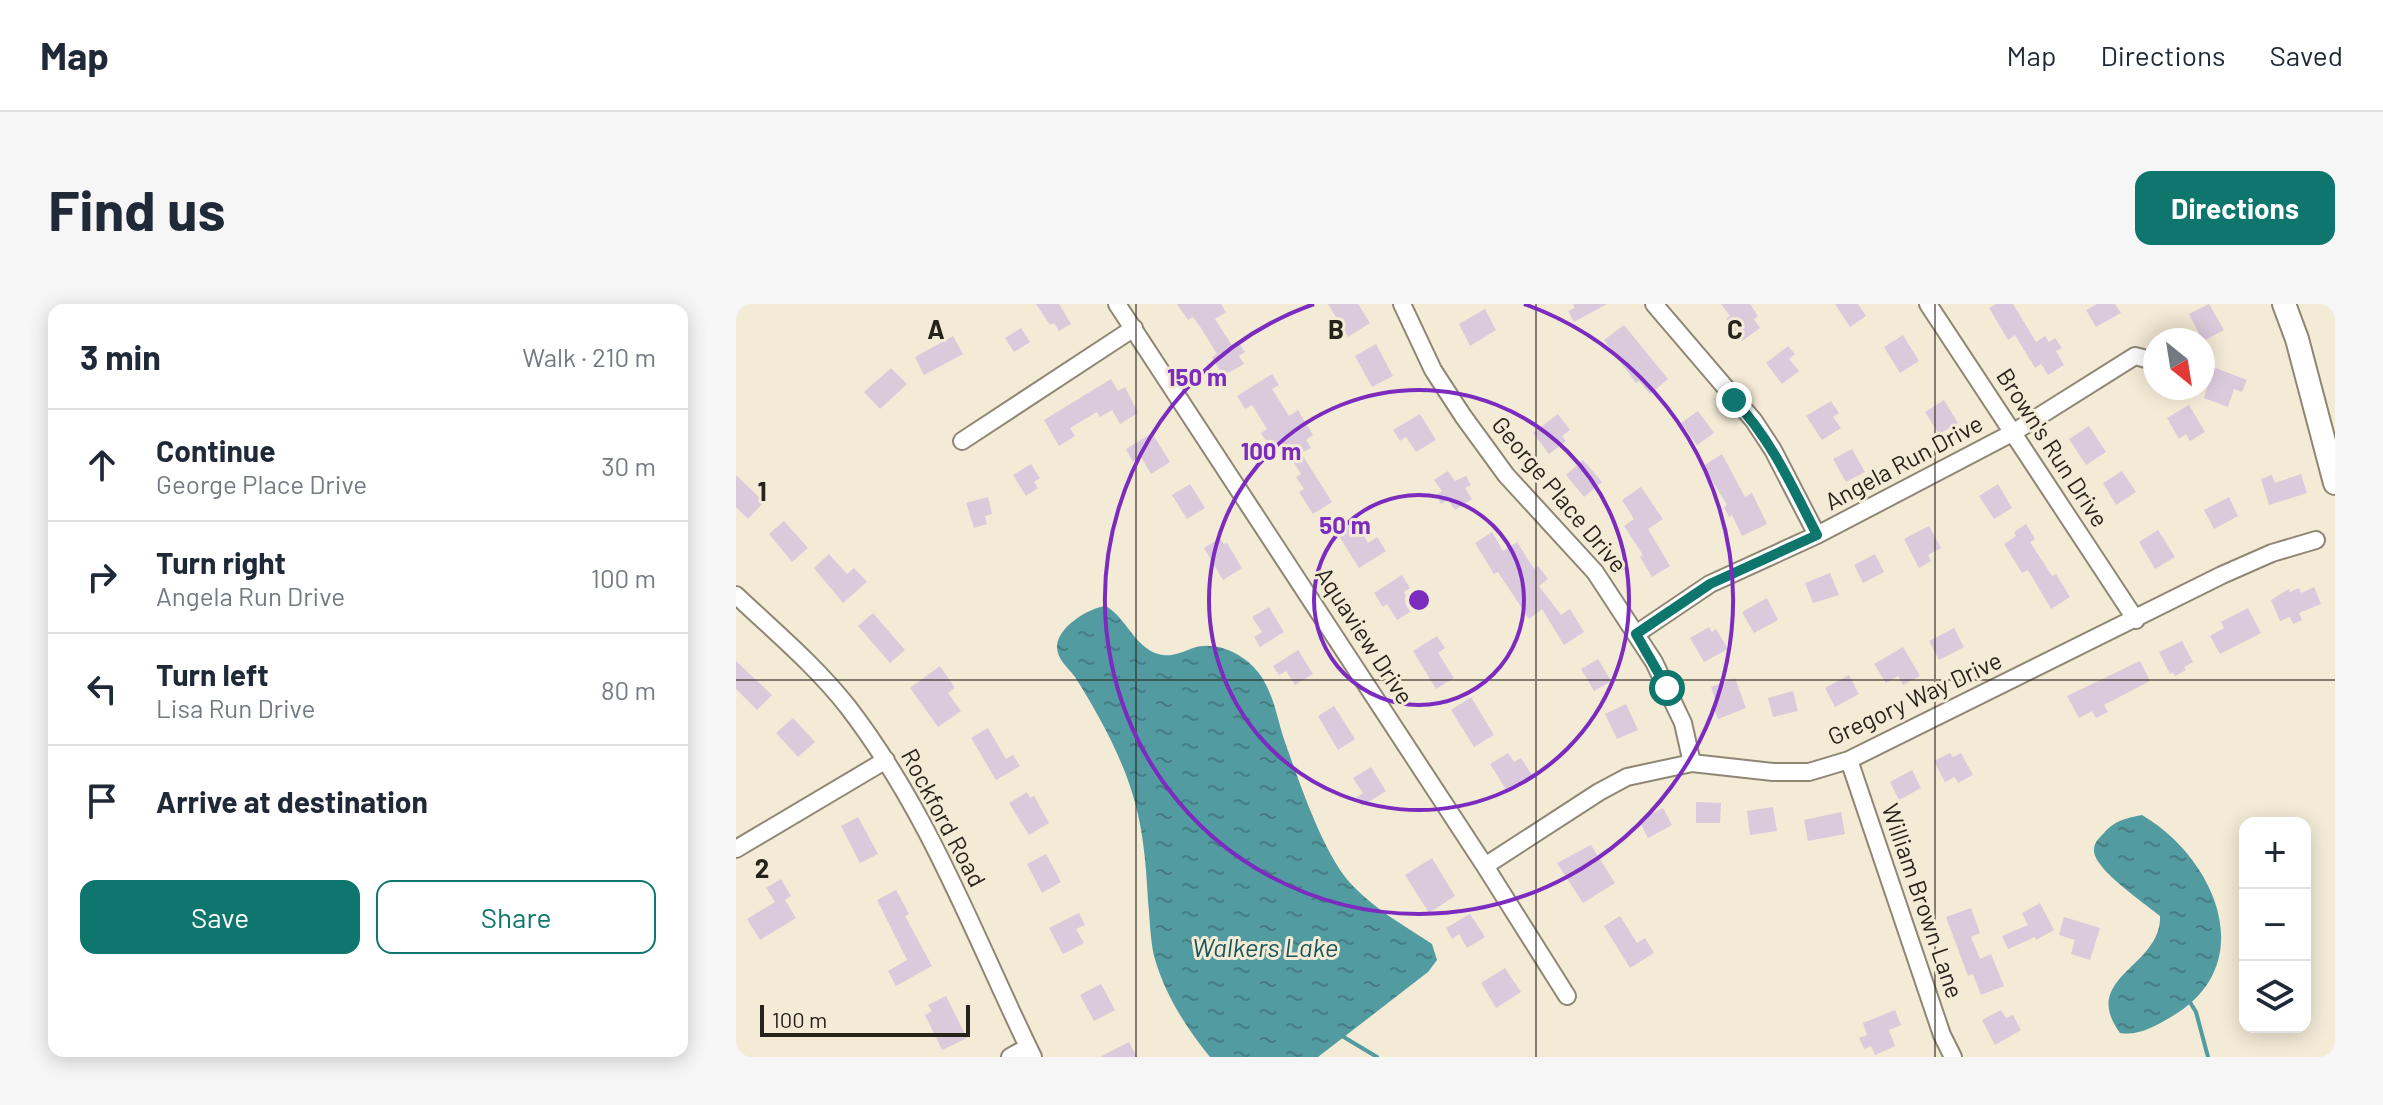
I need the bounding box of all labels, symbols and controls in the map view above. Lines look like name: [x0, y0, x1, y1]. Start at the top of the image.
text: Map: [40, 32, 109, 78]
text: Map: [2007, 38, 2056, 72]
text: Directions: [2100, 38, 2226, 72]
text: Saved: [2270, 38, 2343, 72]
button: Directions: [2135, 171, 2335, 245]
text: Find us: [48, 175, 226, 242]
text: A: [927, 313, 945, 344]
text: B: [1328, 313, 1344, 344]
text: C: [1727, 313, 1743, 344]
north arrow: [2143, 328, 2215, 400]
text: 3 min: [80, 336, 161, 377]
text: Walk · 210 m: [522, 341, 656, 372]
text: 150 m: [1167, 362, 1227, 391]
street label: Brown's Run Drive: [1991, 362, 2115, 532]
route end: [1716, 382, 1752, 418]
street label: Angela Run Drive: [1819, 408, 1987, 515]
street label: George Place Drive: [1486, 410, 1634, 578]
text: Continue: [156, 432, 276, 468]
text: 100 m: [1241, 436, 1301, 465]
icon: ahead: [80, 443, 124, 487]
text: 30 m: [601, 450, 656, 481]
text: George Place Drive: [156, 468, 367, 499]
text: 1: [757, 475, 767, 506]
text: 50 m: [1319, 510, 1371, 539]
text: Turn right: [156, 544, 286, 580]
icon: right: [80, 555, 124, 599]
street label: Aquaview Drive: [1310, 561, 1420, 709]
text: 100 m: [591, 562, 656, 593]
text: Angela Run Drive: [156, 580, 345, 611]
centre of rings: [1405, 586, 1433, 614]
street label: Gregory Way Drive: [1823, 645, 2006, 751]
text: Turn left: [156, 656, 269, 692]
icon: left: [80, 667, 124, 711]
route start: [1649, 670, 1685, 706]
text: 80 m: [601, 674, 656, 705]
text: Lisa Run Drive: [156, 692, 315, 723]
street label: Rockford Road: [896, 743, 993, 891]
icon: arrive: [80, 779, 124, 823]
text: Arrive at destination: [156, 783, 428, 819]
street label: William Brown Lane: [1876, 799, 1970, 1002]
map controls: [2239, 817, 2311, 1033]
button: +: [2239, 817, 2311, 889]
text: 2: [755, 852, 769, 883]
button: Save: [80, 880, 360, 954]
button: Share: [376, 880, 656, 954]
button: −: [2239, 889, 2311, 961]
water label: Walkers Lake: [1192, 931, 1338, 962]
button: layers: [2239, 961, 2311, 1033]
scale bar: [760, 1001, 970, 1037]
text: 100 m: [772, 1006, 827, 1032]

